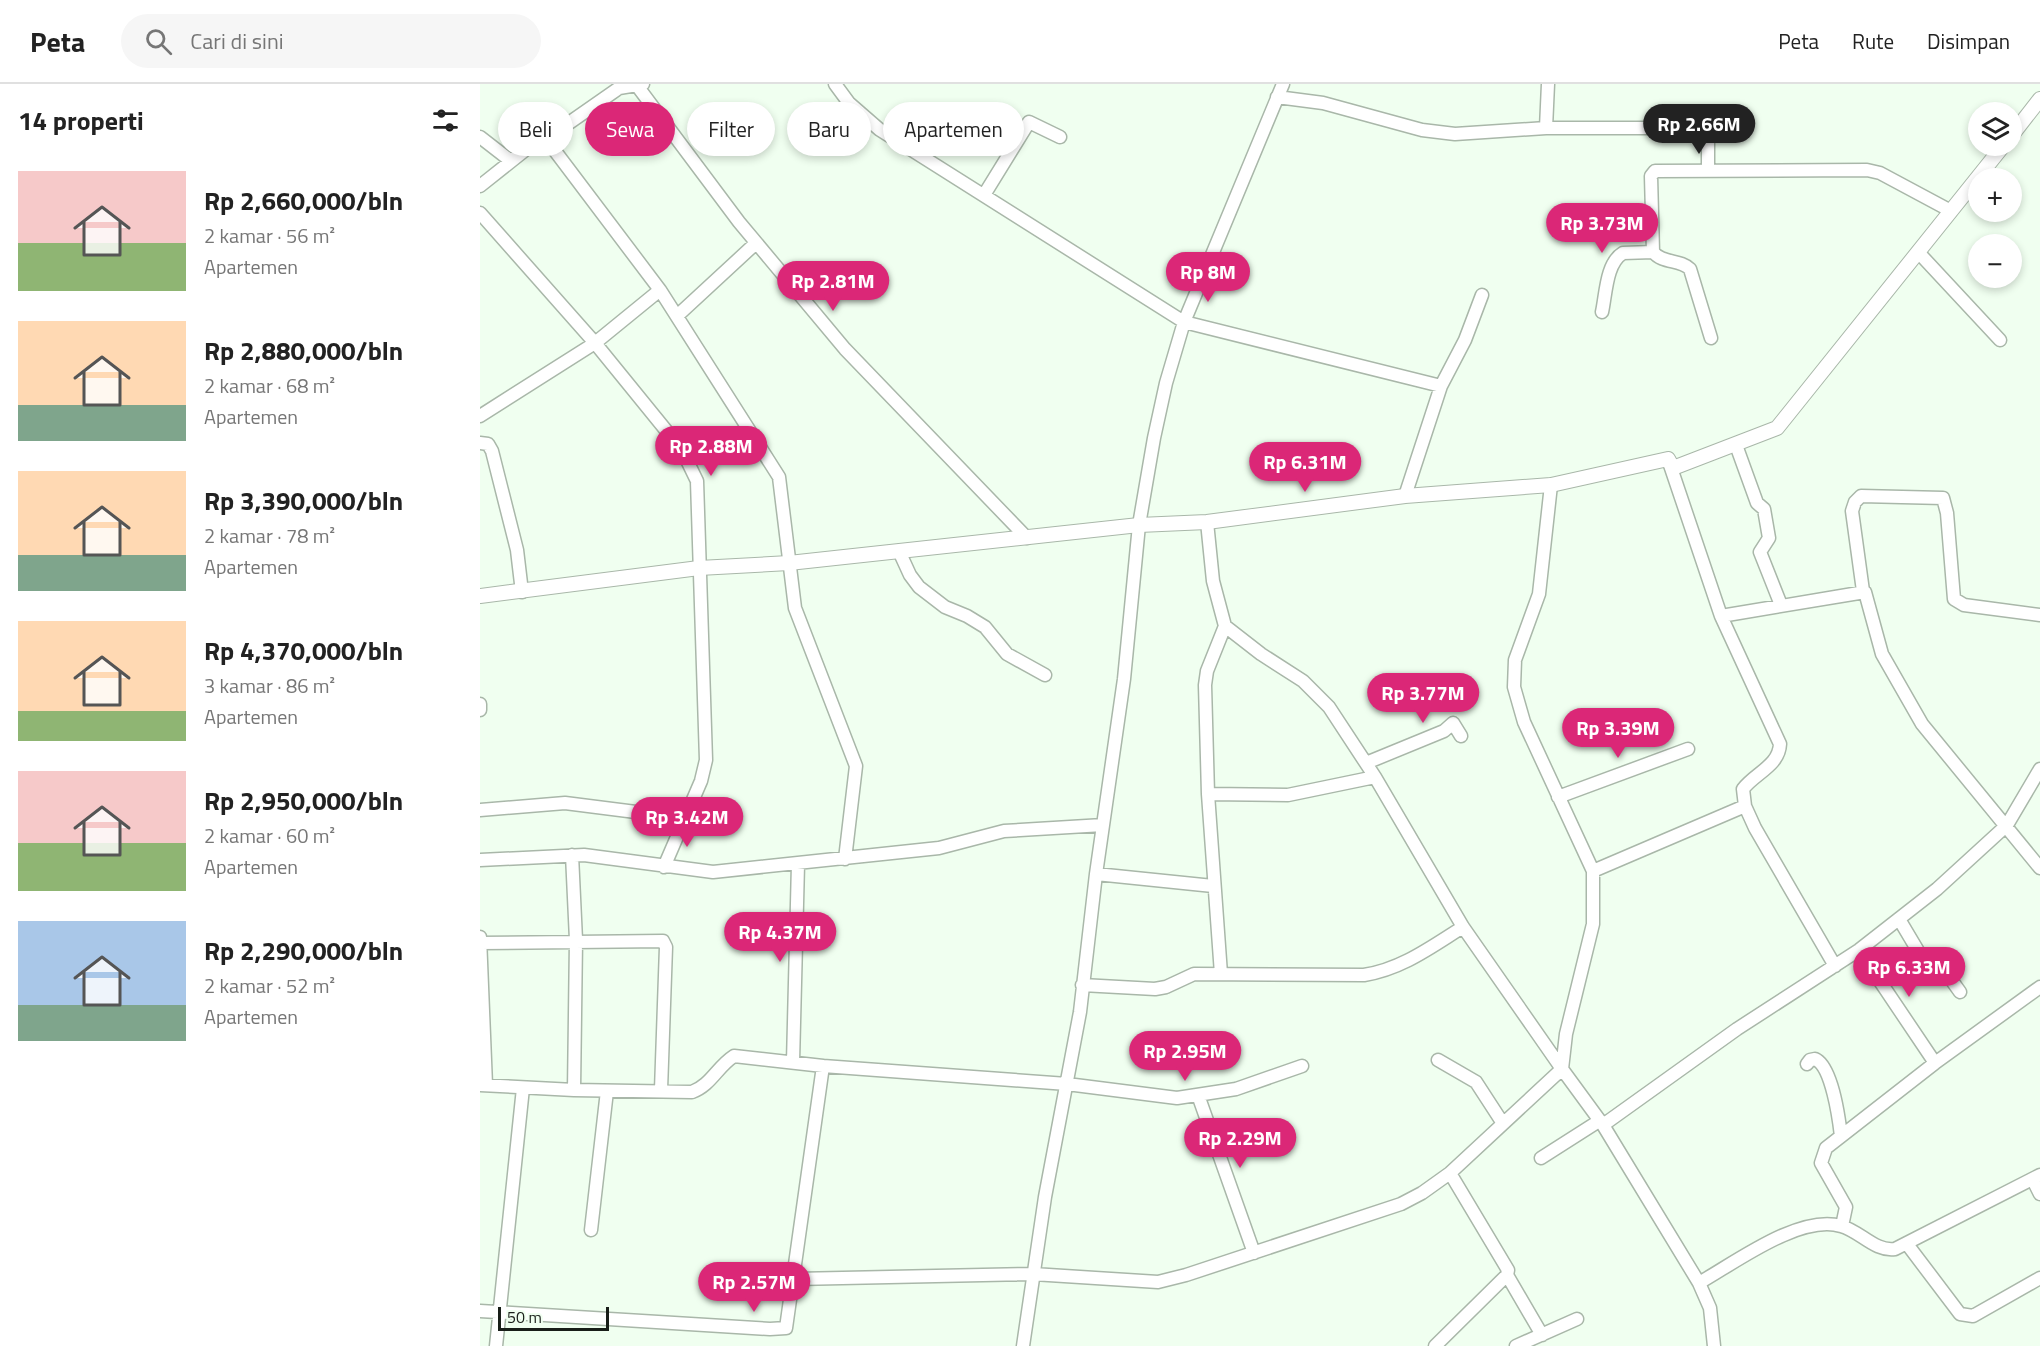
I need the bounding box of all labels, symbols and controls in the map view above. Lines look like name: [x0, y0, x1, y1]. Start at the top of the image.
search box: [121, 14, 541, 68]
text: Peta: [30, 20, 85, 63]
text: Cari di sini: [190, 24, 284, 58]
icon: search: [142, 25, 175, 58]
text: Peta: [1778, 25, 1819, 57]
text: Rute: [1852, 25, 1894, 57]
text: Disimpan: [1927, 25, 2010, 57]
text: 14 properti: [18, 101, 144, 140]
chip: Beli: [498, 102, 573, 156]
chip: Sewa: [585, 102, 675, 156]
chip: Filter: [687, 102, 775, 156]
chip: Baru: [787, 102, 871, 156]
chip: Apartemen: [883, 102, 1024, 156]
map controls: [1968, 102, 2022, 288]
button: layers: [1968, 102, 2022, 156]
icon: filters: [429, 104, 462, 137]
pin: Rp 2.66M: [1637, 104, 1761, 155]
text: Rp 2.66M: [1657, 108, 1741, 139]
button: +: [1968, 168, 2022, 222]
text: Rp 2,660,000/bln: [204, 181, 403, 220]
icon: home: [66, 195, 138, 267]
pin: Rp 3.73M: [1540, 203, 1664, 254]
text: Rp 3.73M: [1560, 207, 1644, 238]
text: 2 kamar · 56 m²: [204, 220, 335, 251]
button: −: [1968, 234, 2022, 288]
text: Apartemen: [204, 251, 298, 282]
pin: Rp 8M: [1166, 252, 1250, 303]
text: Rp 8M: [1180, 256, 1236, 287]
pin: Rp 2.81M: [771, 261, 895, 312]
text: Rp 2.81M: [791, 265, 875, 296]
text: Rp 2,880,000/bln: [204, 331, 403, 370]
icon: home: [66, 345, 138, 417]
text: 2 kamar · 68 m²: [204, 370, 335, 401]
text: Apartemen: [204, 401, 298, 432]
pin: Rp 2.88M: [649, 426, 773, 477]
text: Rp 2.88M: [669, 430, 753, 461]
pin: Rp 6.31M: [1243, 442, 1367, 493]
text: Rp 6.31M: [1263, 446, 1347, 477]
text: Rp 3,390,000/bln: [204, 481, 403, 520]
icon: home: [66, 495, 138, 567]
text: 2 kamar · 78 m²: [204, 520, 335, 551]
text: Apartemen: [204, 551, 298, 582]
text: Rp 4,370,000/bln: [204, 631, 403, 670]
icon: home: [66, 645, 138, 717]
text: 3 kamar · 86 m²: [204, 670, 335, 701]
pin: Rp 3.77M: [1361, 673, 1485, 724]
text: Rp 3.77M: [1381, 677, 1465, 708]
text: Apartemen: [204, 701, 298, 732]
pin: Rp 3.39M: [1556, 708, 1680, 759]
text: Rp 3.39M: [1576, 712, 1660, 743]
text: Rp 2,950,000/bln: [204, 781, 403, 820]
icon: home: [66, 795, 138, 867]
pin: Rp 3.42M: [625, 797, 749, 848]
text: Rp 3.42M: [645, 801, 729, 832]
text: 2 kamar · 60 m²: [204, 820, 335, 851]
text: Apartemen: [204, 851, 298, 882]
pin: Rp 4.37M: [718, 912, 842, 963]
text: Rp 4.37M: [738, 916, 822, 947]
text: Rp 2,290,000/bln: [204, 931, 403, 970]
icon: home: [66, 945, 138, 1017]
pin: Rp 6.33M: [1847, 947, 1971, 998]
text: Rp 6.33M: [1867, 951, 1951, 982]
text: 2 kamar · 52 m²: [204, 970, 335, 1001]
text: Apartemen: [204, 1001, 298, 1032]
pin: Rp 2.95M: [1123, 1031, 1247, 1082]
text: Rp 2.95M: [1143, 1035, 1227, 1066]
pin: Rp 2.29M: [1178, 1118, 1302, 1169]
text: Rp 2.29M: [1198, 1122, 1282, 1153]
pin: Rp 2.57M: [692, 1262, 816, 1313]
text: Rp 2.57M: [712, 1266, 796, 1297]
scale bar: [498, 1304, 609, 1332]
text: 50 m: [507, 1305, 542, 1329]

